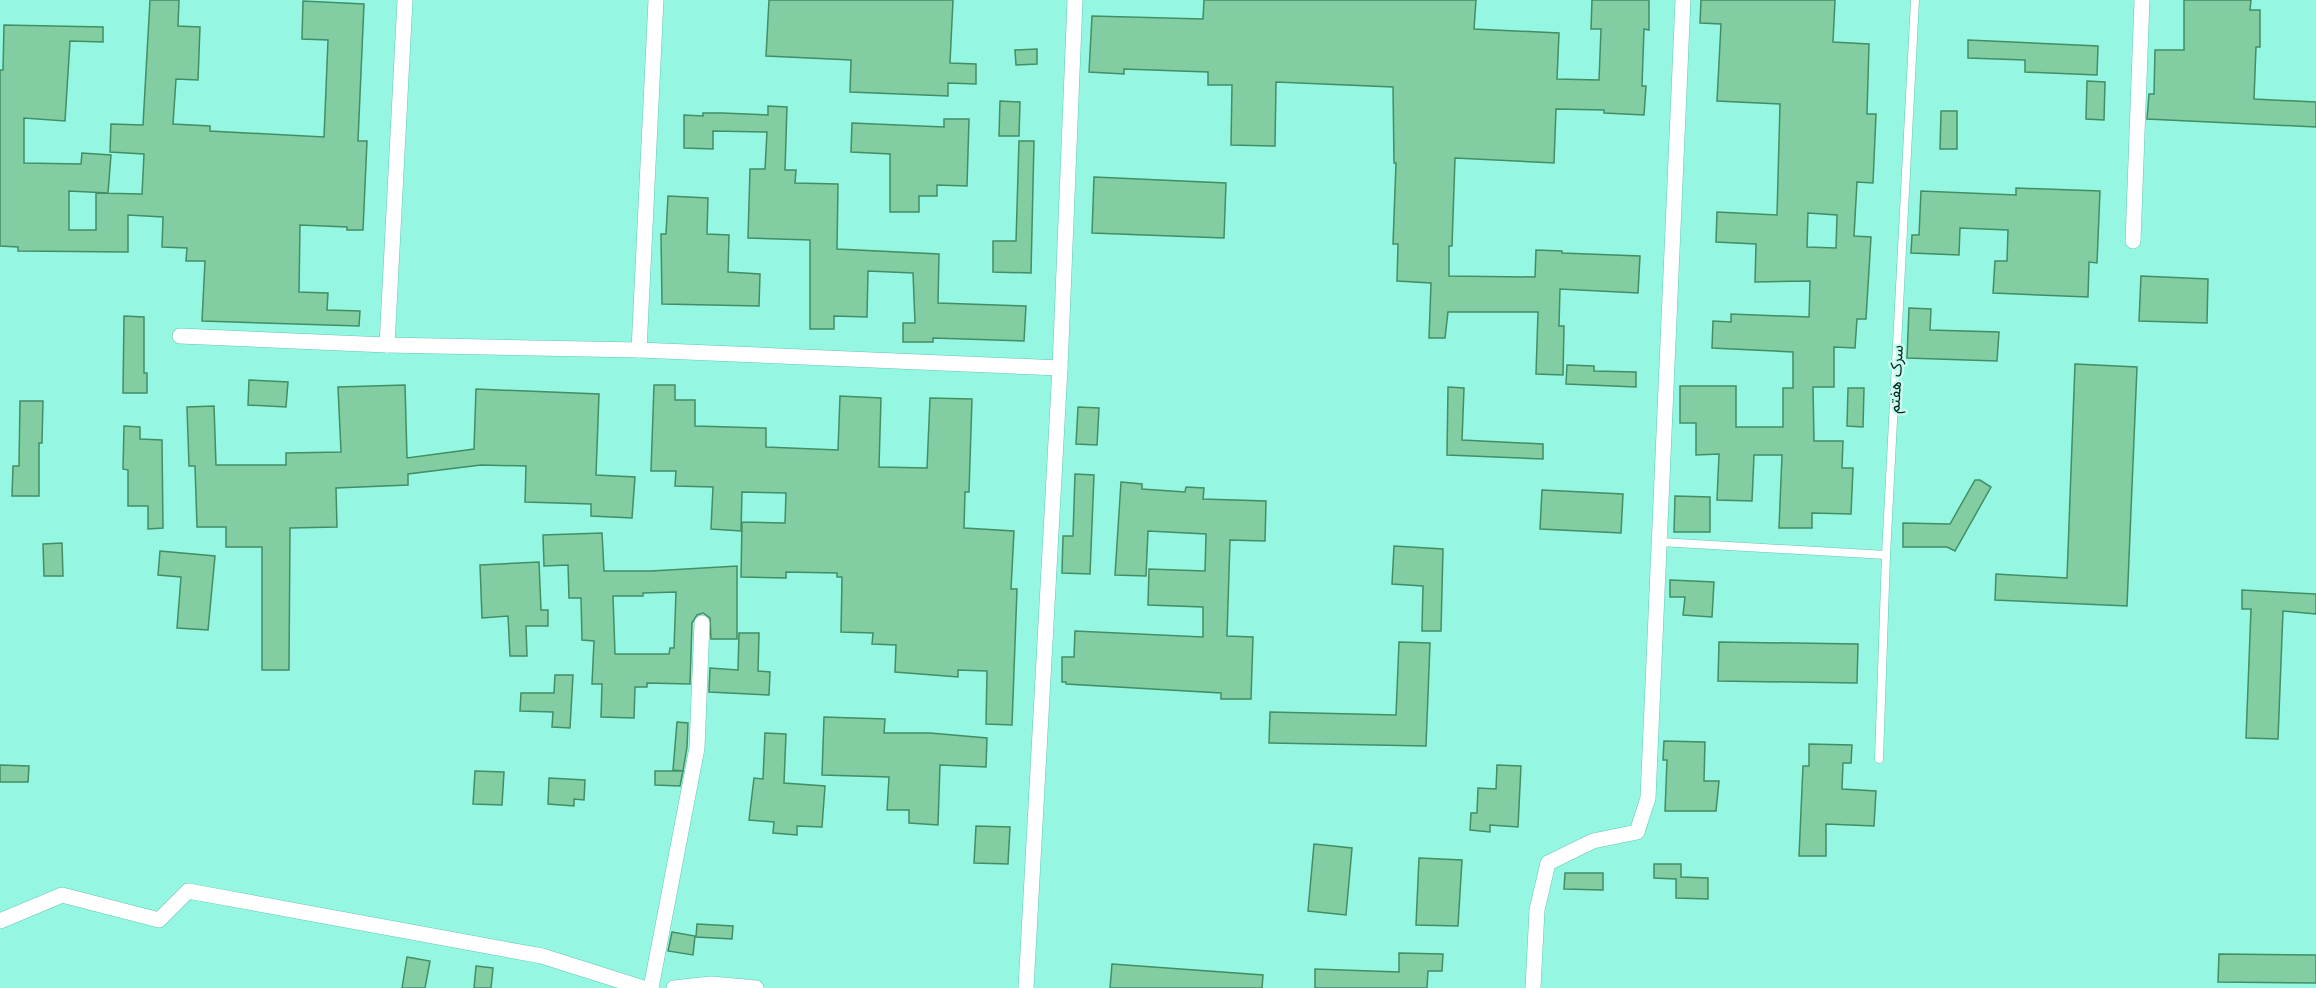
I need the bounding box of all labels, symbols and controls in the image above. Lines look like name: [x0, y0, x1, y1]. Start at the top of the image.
street label: سرک هفتم: [1883, 344, 1910, 414]

